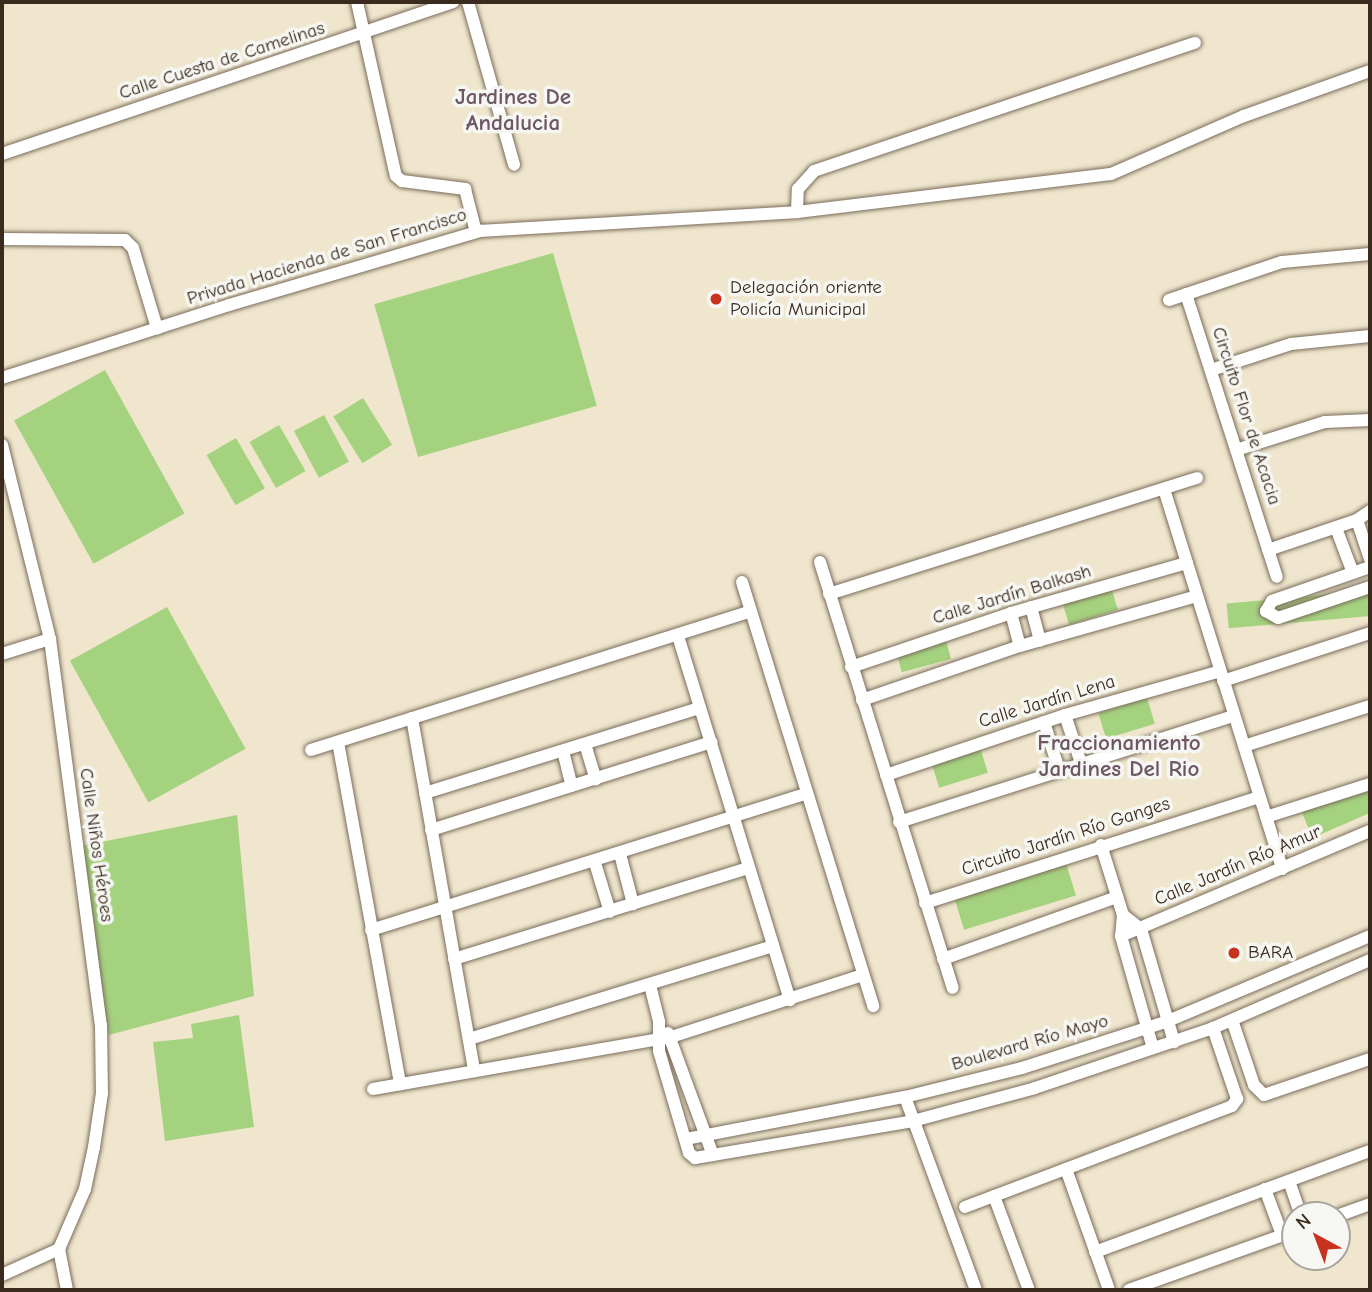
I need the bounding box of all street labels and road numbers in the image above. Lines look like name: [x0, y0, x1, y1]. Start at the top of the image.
street label: Calle Cuesta de Camelinas: [116, 17, 328, 105]
street label: Privada Hacienda de San Francisco: [184, 203, 470, 311]
street label: Circuito Flor de Acacia: [1206, 324, 1286, 508]
street label: Calle Jardín Balkash: [930, 560, 1094, 630]
street label: Calle Jardín Lena: [976, 670, 1118, 734]
street label: Calle Niños Héroes: [74, 767, 118, 923]
street label: Circuito Jardín Río Ganges: [959, 793, 1173, 881]
street label: Calle Jardín Río Amur: [1151, 821, 1325, 911]
street label: Boulevard Río Mayo: [949, 1010, 1111, 1076]

